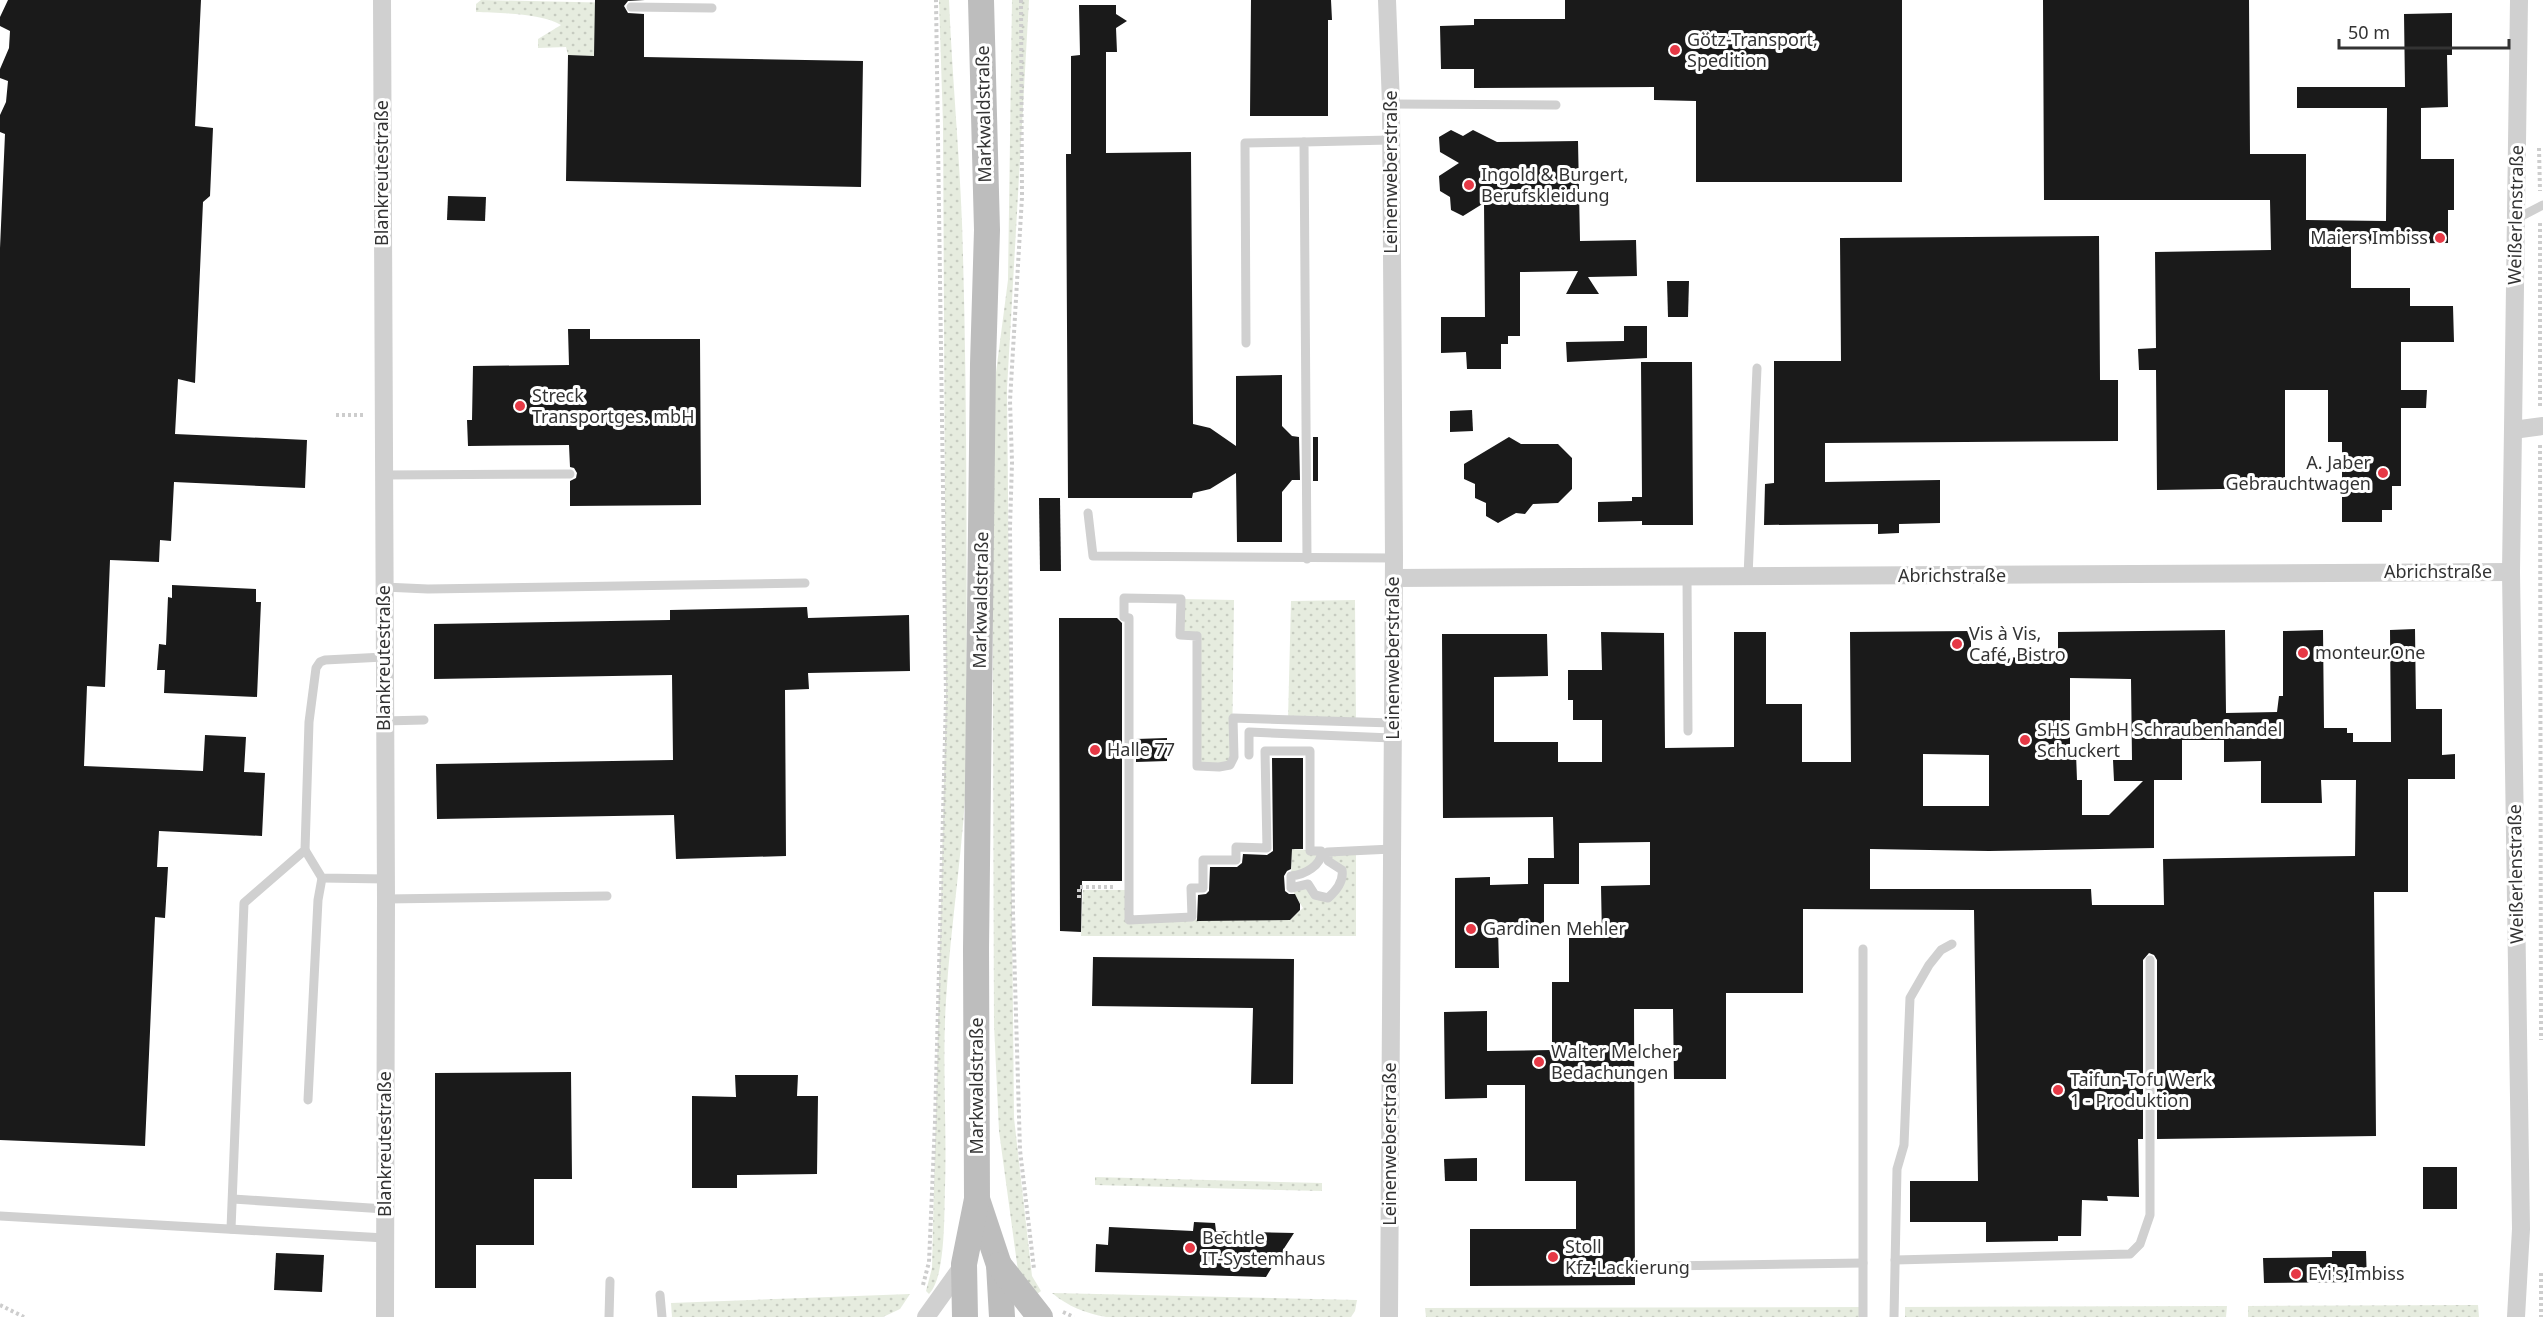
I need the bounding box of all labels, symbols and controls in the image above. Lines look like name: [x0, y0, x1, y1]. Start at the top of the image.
scale bar: [2339, 12, 2508, 50]
text: 50 m: [2348, 20, 2390, 44]
place label: Götz-Transport, Spedition: [1687, 27, 1818, 72]
marker: Götz-Transport, Spedition: [1668, 43, 1682, 57]
street label: Markwaldstraße: [970, 45, 996, 183]
street label: Leinenweberstraße: [1378, 90, 1402, 254]
street label: Blankreutestraße: [369, 100, 393, 246]
street label: Weißerlenstraße: [2502, 145, 2528, 285]
place label: Ingold & Burgert, Berufskleidung: [1481, 162, 1629, 207]
marker: Ingold & Burgert, Berufskleidung: [1462, 178, 1476, 192]
place label: Maiers Imbiss: [2310, 225, 2428, 249]
marker: Maiers Imbiss: [2433, 231, 2447, 245]
place label: Streck Transportges. mbH: [532, 383, 695, 428]
marker: Streck Transportges. mbH: [513, 399, 527, 413]
place label: A. Jaber Gebrauchtwagen: [2226, 450, 2372, 495]
marker: A. Jaber Gebrauchtwagen: [2376, 466, 2390, 480]
street label: Markwaldstraße: [967, 531, 993, 669]
street label: Abrichstraße: [2384, 559, 2492, 583]
street label: Abrichstraße: [1898, 563, 2006, 587]
street label: Leinenweberstraße: [1380, 576, 1404, 740]
street label: Blankreutestraße: [371, 585, 395, 731]
place label: Vis à Vis, Café, Bistro: [1969, 621, 2066, 666]
marker: Vis à Vis, Café, Bistro: [1950, 637, 1964, 651]
place label: monteur.One: [2315, 640, 2425, 664]
marker: monteur.One: [2296, 646, 2310, 660]
place label: SHS GmbH Schraubenhandel Schuckert: [2037, 717, 2282, 762]
marker: SHS GmbH Schraubenhandel Schuckert: [2018, 733, 2032, 747]
place label: Halle 77: [1107, 737, 1175, 761]
marker: Halle 77: [1088, 743, 1102, 757]
street label: Weißerlenstraße: [2502, 804, 2528, 944]
place label: Gardinen Mehler: [1483, 916, 1626, 940]
marker: Gardinen Mehler: [1464, 922, 1478, 936]
street label: Markwaldstraße: [964, 1017, 988, 1155]
place label: Walter Melcher Bedachungen: [1551, 1039, 1680, 1084]
marker: Walter Melcher Bedachungen: [1532, 1055, 1546, 1069]
street label: Leinenweberstraße: [1377, 1062, 1401, 1226]
place label: Taifun-Tofu Werk 1 - Produktion: [2070, 1067, 2212, 1112]
street label: Blankreutestraße: [372, 1071, 396, 1217]
marker: Taifun-Tofu Werk 1 - Produktion: [2051, 1083, 2065, 1097]
place label: Bechtle IT-Systemhaus: [1202, 1225, 1325, 1270]
place label: Stoll Kfz-Lackierung: [1565, 1234, 1690, 1279]
marker: Bechtle IT-Systemhaus: [1183, 1241, 1197, 1255]
marker: Stoll Kfz-Lackierung: [1546, 1250, 1560, 1264]
place label: Evi's Imbiss: [2308, 1261, 2405, 1285]
marker: Evi's Imbiss: [2289, 1267, 2303, 1281]

